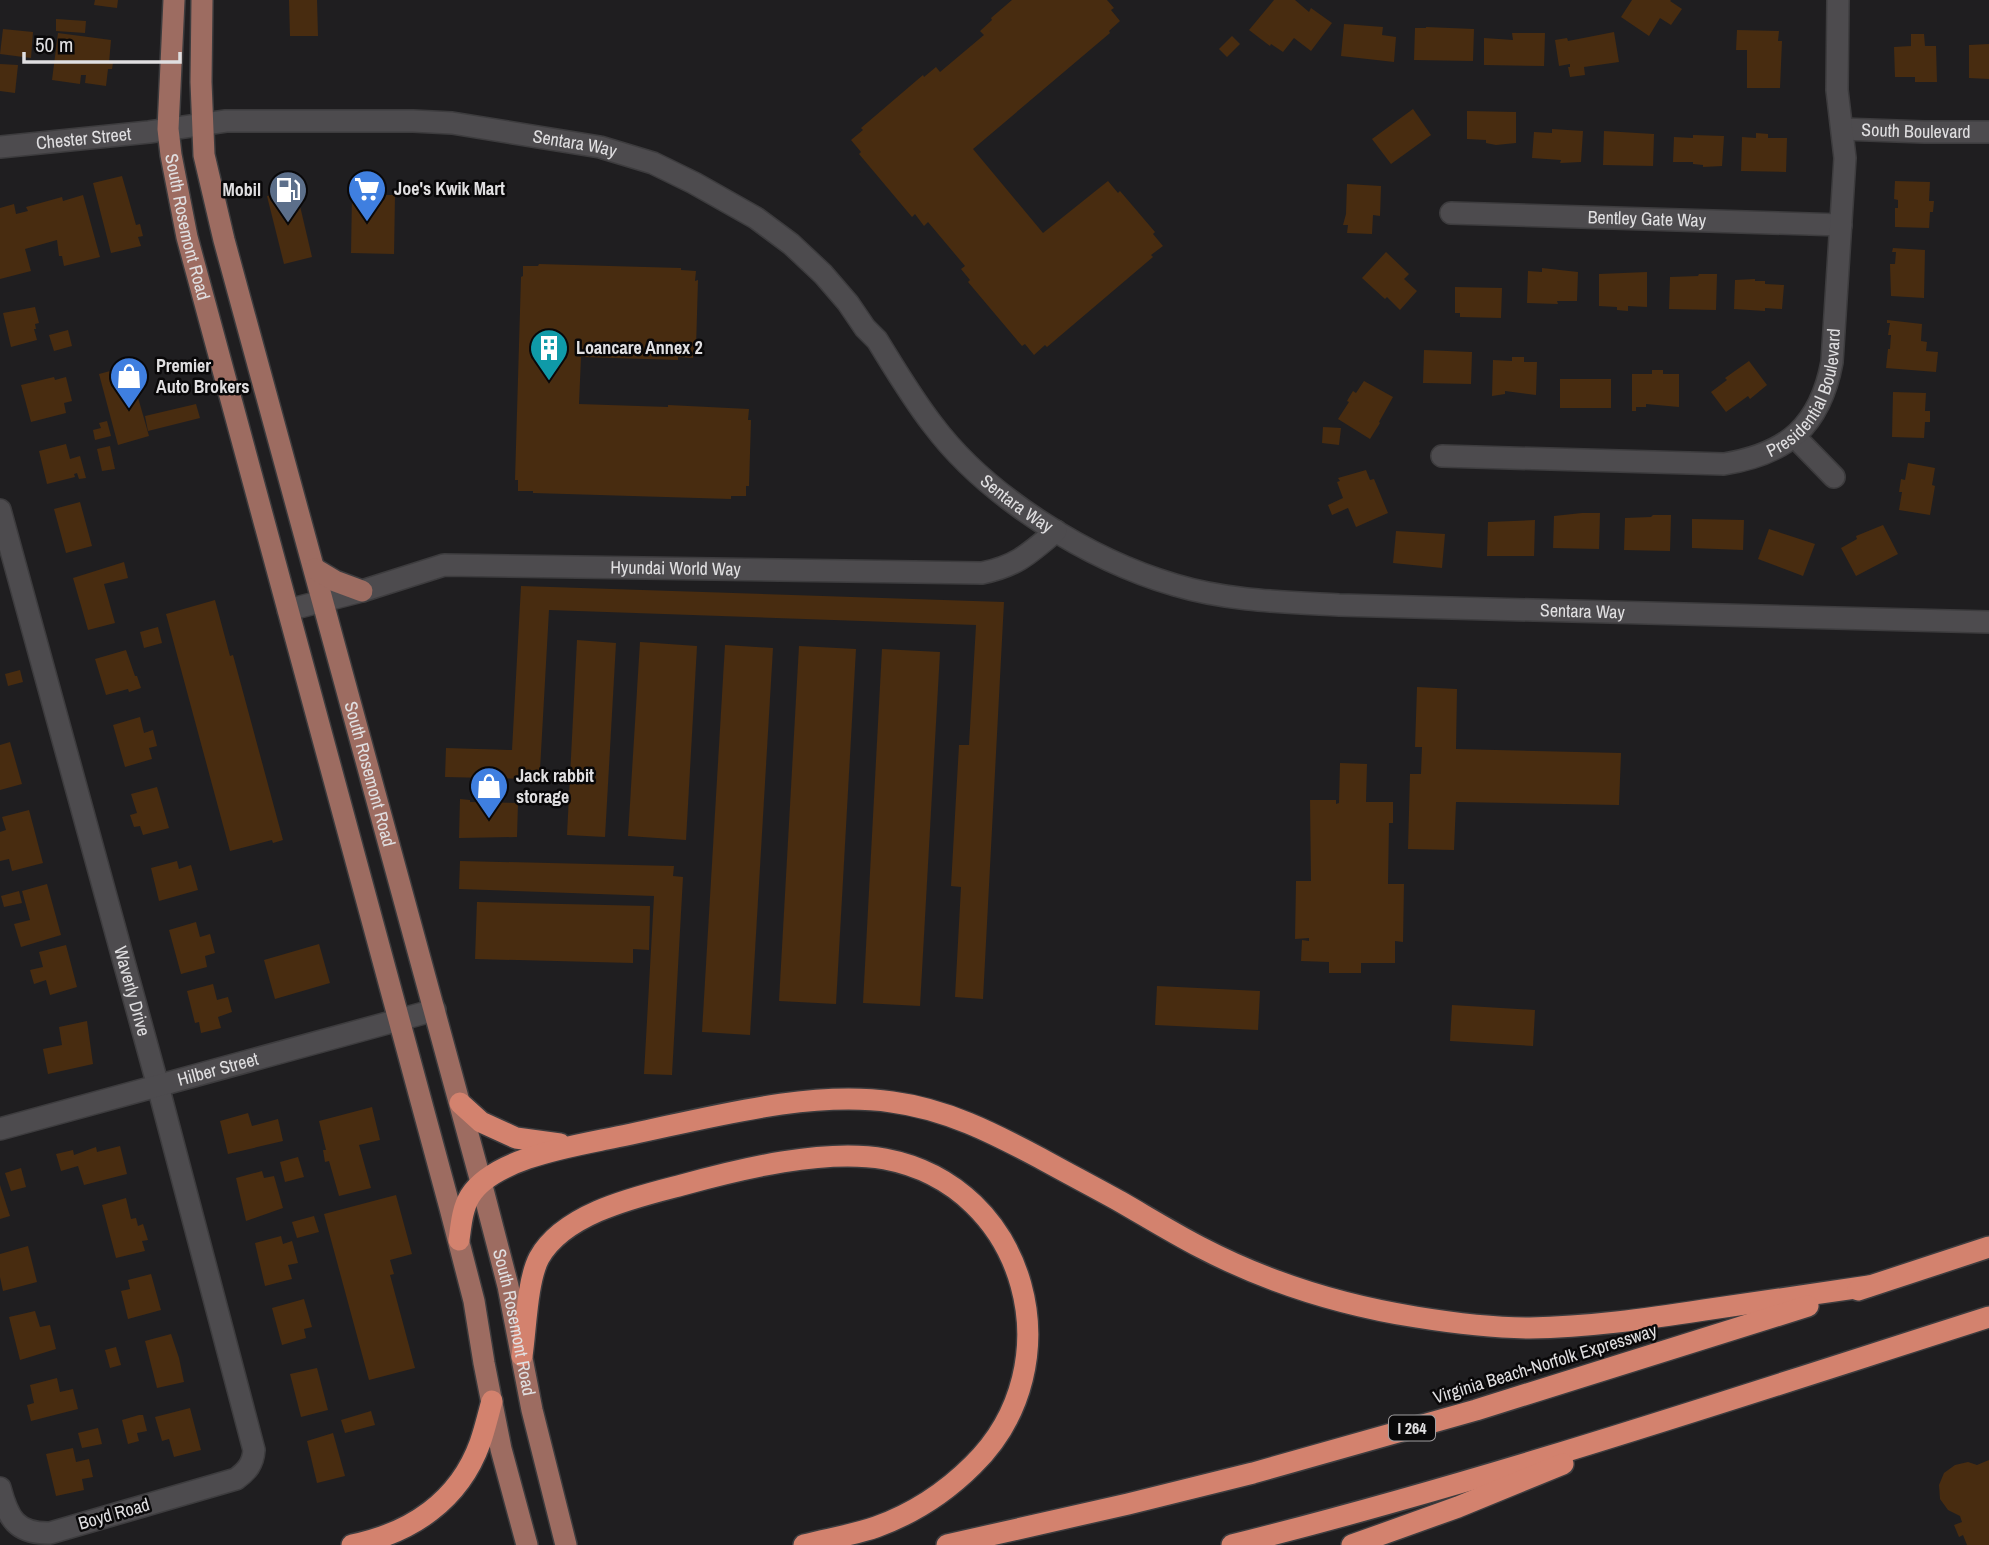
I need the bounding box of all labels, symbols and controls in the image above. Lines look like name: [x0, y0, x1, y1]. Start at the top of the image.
scale bar: [24, 21, 180, 65]
text: 50 m: [35, 30, 73, 59]
street label: South Boulevard: [1861, 117, 1971, 144]
street label: Chester Street: [35, 121, 132, 155]
street label: Sentara Way: [531, 123, 621, 164]
street label: South Rosemont Road: [159, 151, 217, 303]
supermarket icon: Joe's Kwik Mart: [346, 168, 388, 223]
fuel station icon: Mobil: [267, 169, 309, 224]
place label: Joe's Kwik Mart: [394, 176, 505, 201]
place label: Mobil: [222, 177, 261, 202]
street label: Bentley Gate Way: [1587, 204, 1707, 233]
building icon: Loancare Annex 2: [528, 327, 570, 382]
street label: Presidential Boulevard: [1762, 328, 1846, 463]
place label: Loancare Annex 2: [576, 335, 703, 360]
place label: Premier Auto Brokers: [156, 353, 250, 399]
shop icon: Premier Auto Brokers: [108, 355, 150, 410]
street label: Sentara Way: [975, 468, 1059, 539]
street label: Hyundai World Way: [610, 554, 742, 581]
street label: Sentara Way: [1540, 597, 1626, 624]
street label: South Rosemont Road: [338, 699, 402, 849]
place label: Jack rabbit storage: [516, 763, 594, 809]
shop icon: Jack rabbit storage: [468, 765, 510, 820]
street label: Waverly Drive: [108, 943, 157, 1039]
street label: Hilber Street: [175, 1046, 261, 1092]
street label: South Rosemont Road: [487, 1246, 542, 1398]
street label: Virginia Beach-Norfolk Expressway: [1430, 1317, 1660, 1409]
road number: I 264: [1389, 1416, 1435, 1440]
street label: Boyd Road: [75, 1491, 152, 1536]

